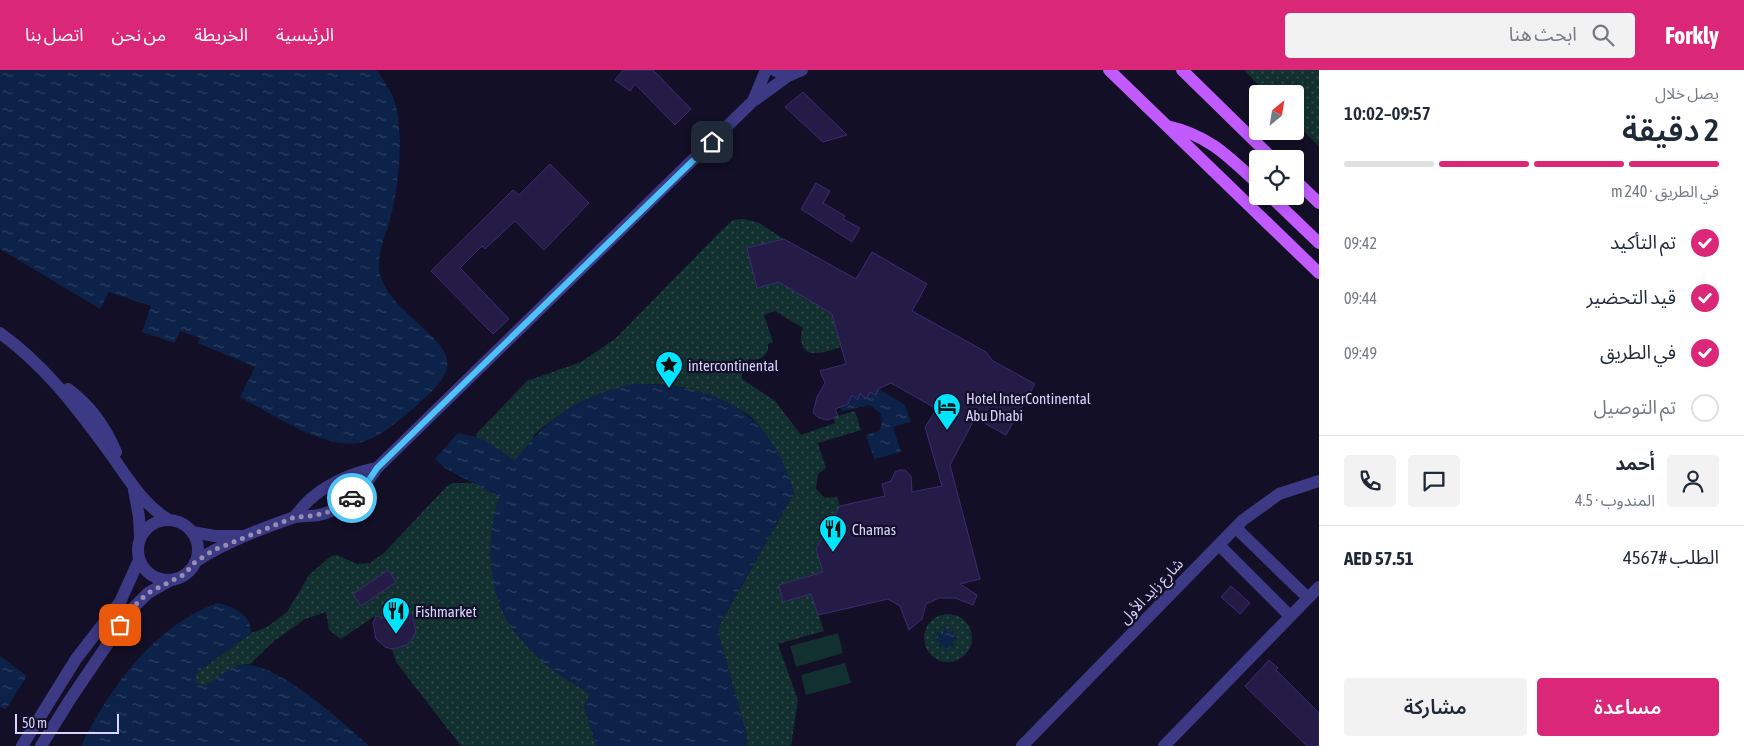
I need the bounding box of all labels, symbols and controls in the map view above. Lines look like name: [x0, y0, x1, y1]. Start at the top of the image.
search box: [1285, 13, 1635, 58]
icon: search: [1589, 21, 1617, 49]
text: Forkly: [1665, 22, 1719, 49]
text: ابحث هنا: [1509, 23, 1577, 45]
text: اتصل بنا: [25, 24, 84, 45]
text: من نحن: [112, 24, 166, 45]
text: الخريطة: [194, 24, 248, 45]
text: الرئيسية: [276, 24, 334, 45]
text: يصل خلال: [1655, 84, 1719, 102]
north arrow: [1249, 85, 1304, 140]
map controls: [1249, 85, 1304, 205]
text: 09:57–10:02: [1344, 102, 1431, 124]
text: 2 دقيقة: [1622, 111, 1719, 148]
pin: [691, 121, 733, 163]
icon: home: [698, 128, 726, 156]
button: locate: [1249, 150, 1304, 205]
text: في الطريق · 240 m: [1611, 182, 1719, 200]
icon: check: [1691, 229, 1719, 257]
text: تم التأكيد: [1610, 231, 1676, 253]
text: 09:42: [1344, 234, 1377, 252]
icon: check: [1691, 284, 1719, 312]
text: قيد التحضير: [1586, 286, 1676, 308]
text: 09:44: [1344, 289, 1377, 307]
icon: check: [1691, 339, 1719, 367]
text: في الطريق: [1600, 341, 1676, 363]
text: 09:49: [1344, 344, 1377, 362]
place icon: intercontinental: [654, 350, 684, 389]
place label: intercontinental: [688, 357, 778, 374]
place label: Hotel InterContinental Abu Dhabi: [966, 390, 1091, 424]
hotel icon: Hotel InterContinental Abu Dhabi: [932, 392, 962, 431]
text: تم التوصيل: [1593, 396, 1676, 418]
text: أحمد: [1615, 452, 1655, 474]
button: phone: [1344, 455, 1396, 507]
button: chat: [1408, 455, 1460, 507]
button: person: [1667, 455, 1719, 507]
courier: [327, 473, 377, 523]
icon: car: [338, 484, 366, 512]
text: المندوب · 4.5: [1575, 491, 1655, 509]
restaurant icon: Chamas: [818, 514, 848, 553]
place label: Chamas: [852, 521, 896, 538]
text: الطلب #4567: [1623, 546, 1719, 568]
text: AED 57.51: [1344, 547, 1414, 569]
street label: شارع زايد الأول: [1116, 555, 1189, 630]
restaurant icon: Fishmarket: [381, 596, 411, 635]
place label: Fishmarket: [415, 603, 477, 620]
pin: [99, 604, 141, 646]
icon: bag: [106, 611, 134, 639]
button: مشاركة: [1344, 678, 1527, 736]
button: مساعدة: [1537, 678, 1719, 736]
scale bar: [15, 711, 119, 734]
text: 50 m: [22, 715, 47, 731]

